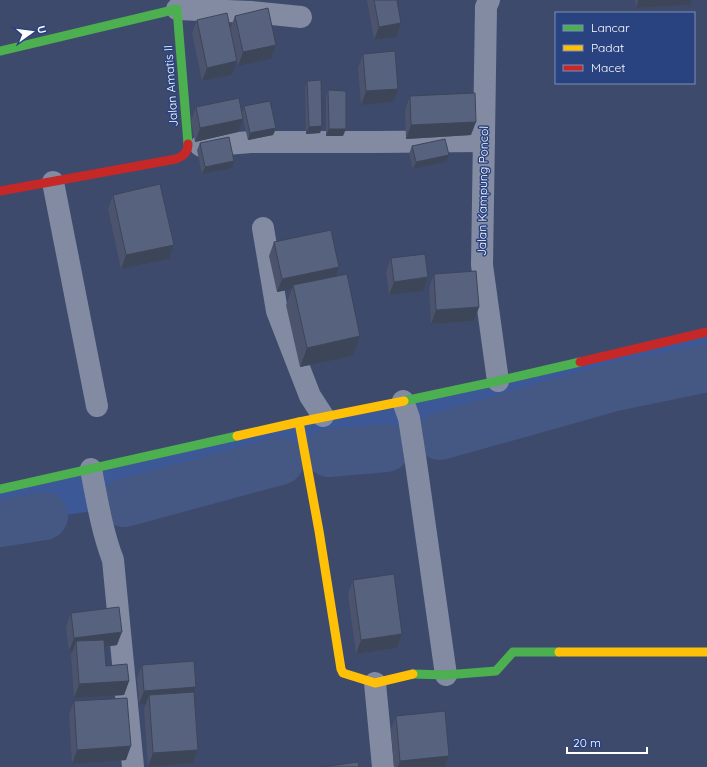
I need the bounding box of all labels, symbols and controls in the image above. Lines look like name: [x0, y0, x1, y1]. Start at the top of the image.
north arrow: [12, 12, 52, 52]
legend: [555, 12, 695, 84]
text: Lancar: [591, 20, 630, 35]
text: U: [34, 24, 49, 35]
text: Padat: [591, 40, 624, 55]
street label: Jalan Amatis II: [160, 45, 181, 127]
text: Macet: [591, 60, 625, 75]
street label: Jalan Kampung Poncol: [474, 126, 491, 256]
scale bar: [567, 729, 647, 755]
text: 20 m: [573, 735, 601, 750]

